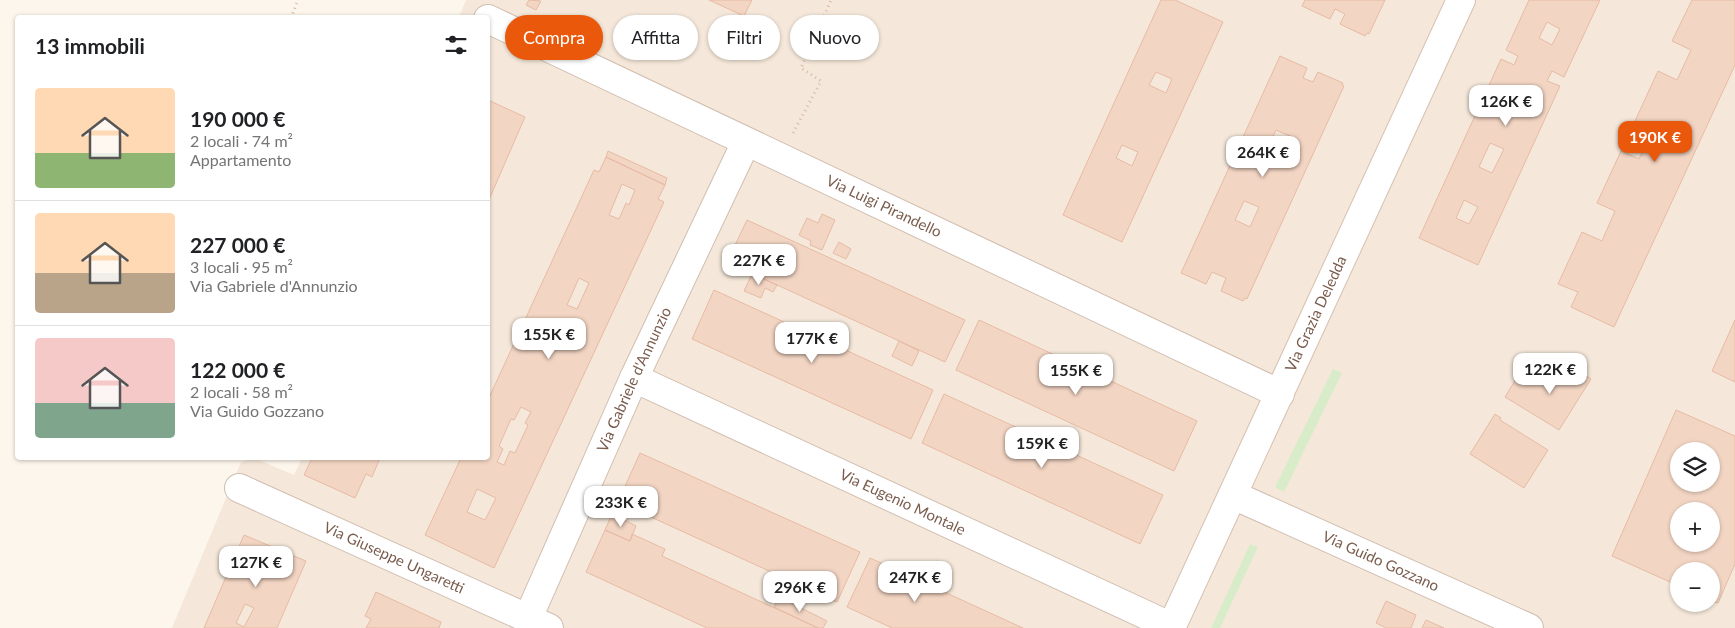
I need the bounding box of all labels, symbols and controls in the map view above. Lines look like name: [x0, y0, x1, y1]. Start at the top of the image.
chip: Compra: [505, 15, 603, 60]
chip: Affitta: [613, 15, 698, 60]
chip: Filtri: [708, 15, 780, 60]
chip: Nuovo: [790, 15, 879, 60]
icon: filters: [442, 31, 470, 59]
text: 13 immobili: [35, 33, 145, 58]
pin: 126K €: [1465, 84, 1547, 127]
text: 126K €: [1480, 91, 1532, 110]
text: 190 000 €: [190, 106, 285, 131]
icon: home: [75, 108, 135, 168]
pin: 190K €: [1614, 120, 1696, 163]
text: 190K €: [1629, 127, 1681, 146]
text: 2 locali · 74 m²: [190, 131, 293, 150]
pin: 264K €: [1222, 136, 1304, 178]
text: 264K €: [1237, 142, 1289, 161]
text: Appartamento: [190, 150, 291, 169]
street label: Via Luigi Pirandello: [824, 171, 945, 240]
text: 227 000 €: [190, 232, 285, 257]
icon: home: [75, 233, 135, 293]
pin: 227K €: [718, 244, 800, 286]
text: 227K €: [733, 250, 785, 269]
street label: Via Grazia Deledda: [1281, 253, 1350, 374]
text: 3 locali · 95 m²: [190, 257, 293, 276]
text: Via Gabriele d'Annunzio: [190, 276, 358, 295]
street label: Via Gabriele d'Annunzio: [593, 304, 674, 454]
pin: 155K €: [508, 318, 590, 360]
pin: 177K €: [771, 322, 853, 364]
text: 155K €: [523, 324, 575, 343]
text: 177K €: [786, 328, 838, 347]
pin: 122K €: [1509, 352, 1591, 395]
pin: 155K €: [1035, 354, 1117, 396]
text: 122 000 €: [190, 357, 285, 382]
icon: home: [75, 358, 135, 418]
text: 122K €: [1524, 359, 1576, 378]
text: 155K €: [1050, 360, 1102, 379]
text: 2 locali · 58 m²: [190, 382, 293, 401]
text: Via Guido Gozzano: [190, 401, 324, 420]
pin: 159K €: [1001, 426, 1083, 469]
text: 159K €: [1016, 433, 1068, 452]
map controls: [1670, 442, 1720, 612]
button: layers: [1670, 442, 1720, 492]
street label: Via Eugenio Montale: [837, 465, 969, 538]
pin: 233K €: [580, 486, 662, 528]
text: 233K €: [595, 492, 647, 511]
button: +: [1670, 502, 1720, 552]
street label: Via Giuseppe Ungaretti: [321, 517, 468, 597]
street label: Via Guido Gozzano: [1320, 526, 1442, 594]
pin: 127K €: [215, 546, 297, 588]
text: 127K €: [230, 552, 282, 571]
pin: 247K €: [874, 560, 956, 603]
button: −: [1670, 562, 1720, 612]
text: 247K €: [889, 567, 941, 586]
pin: 296K €: [759, 570, 841, 613]
text: 296K €: [774, 577, 826, 596]

